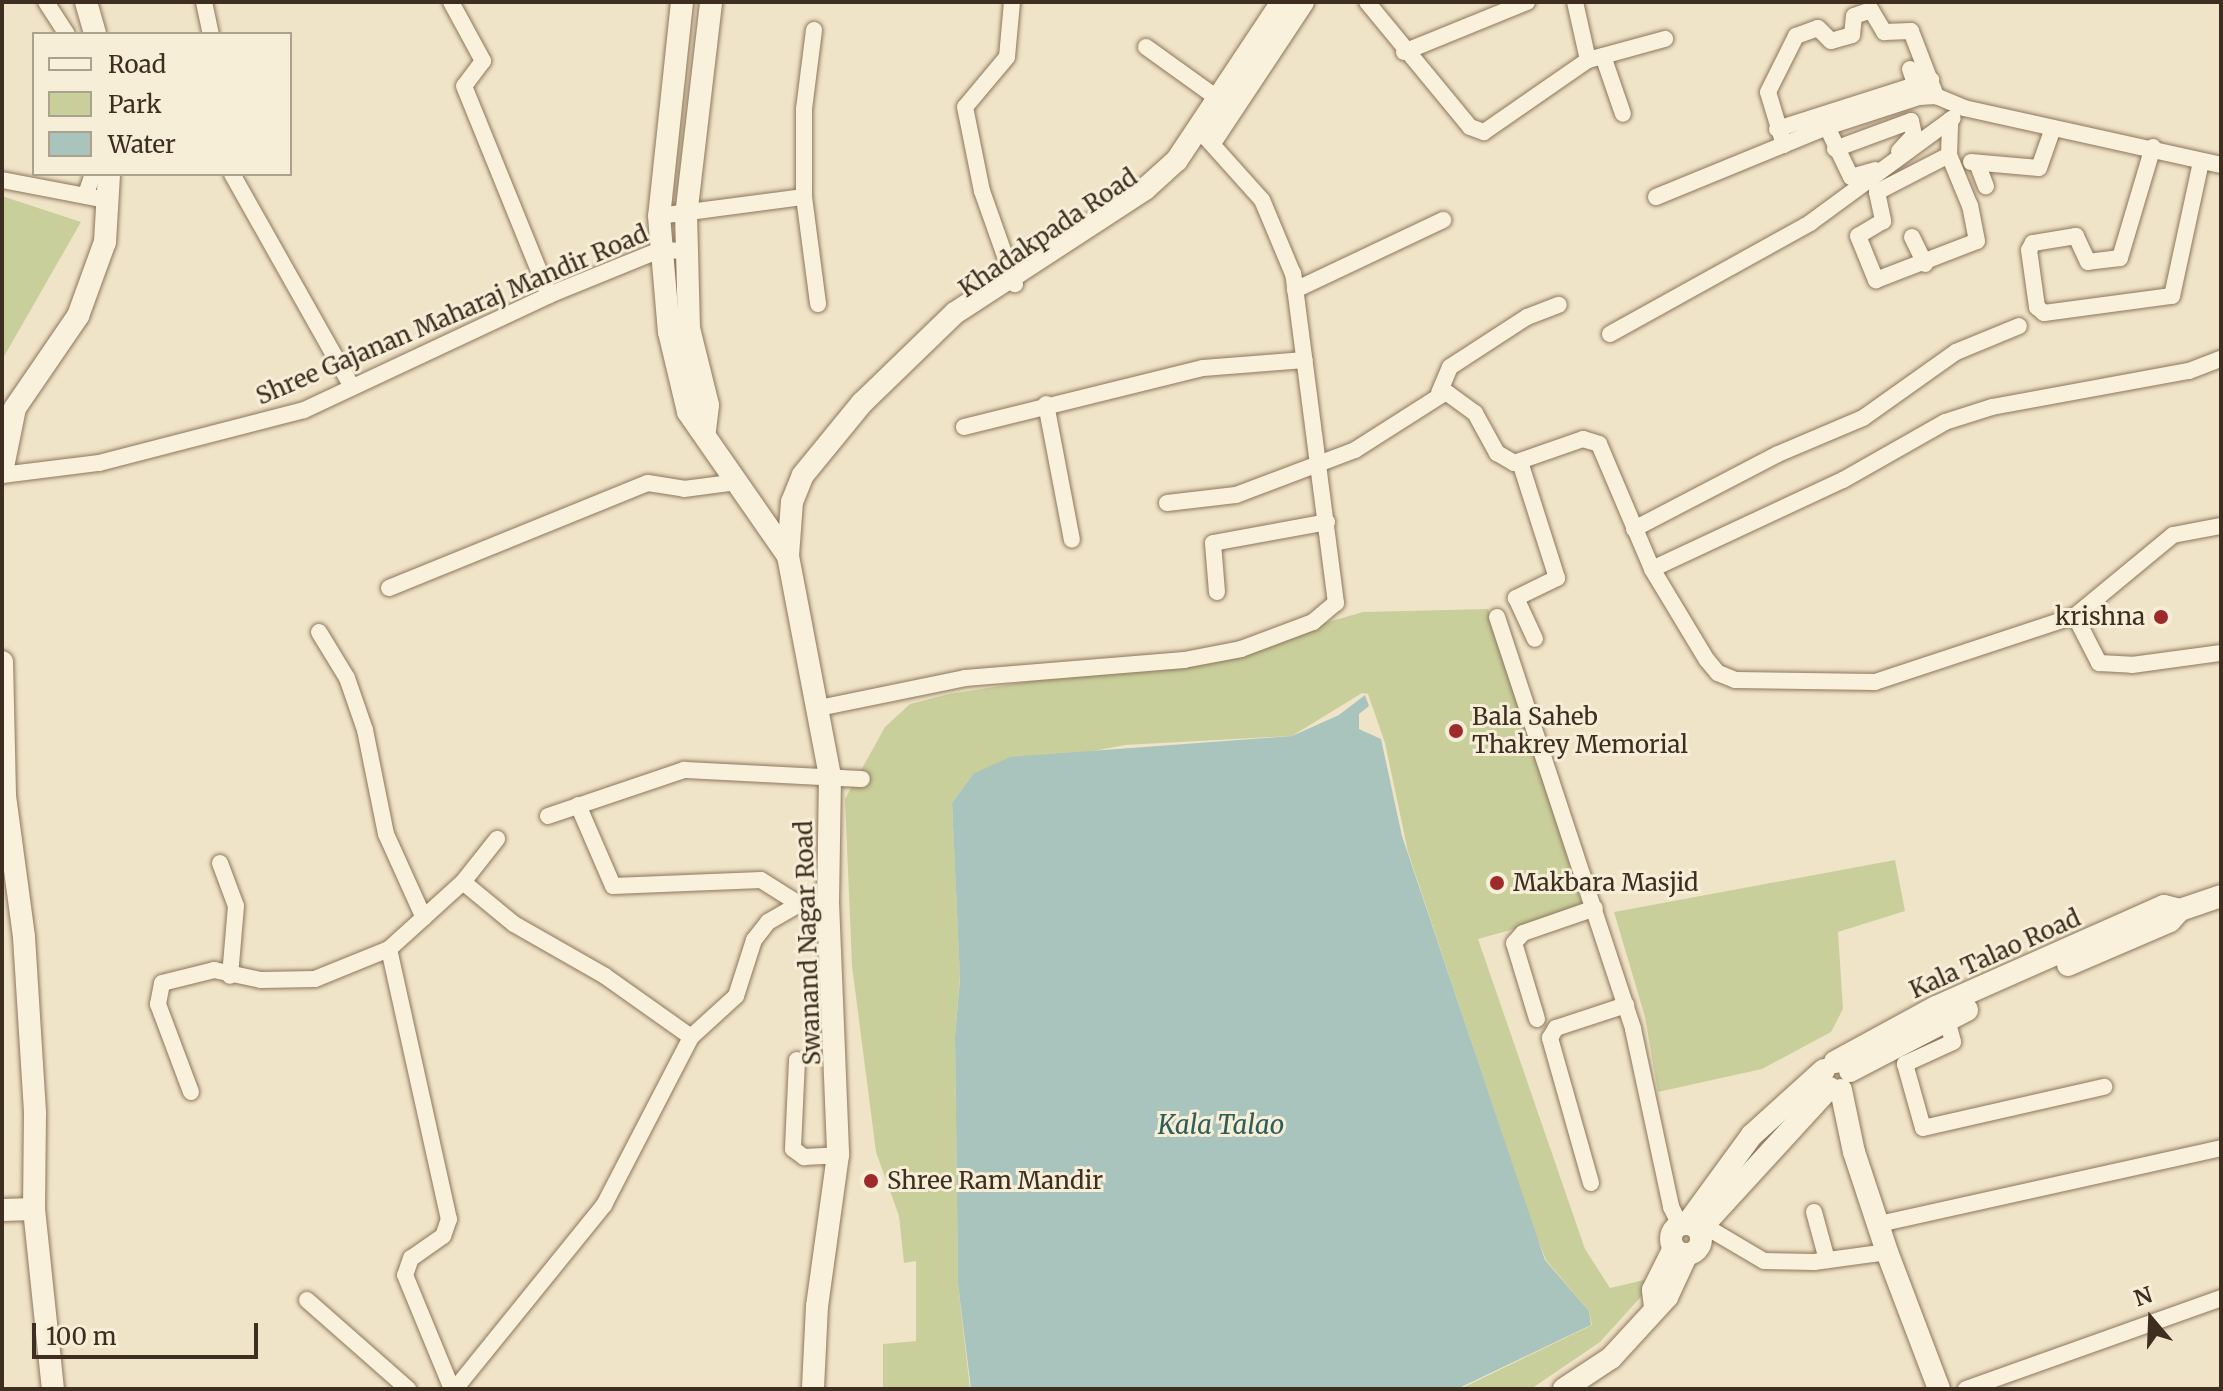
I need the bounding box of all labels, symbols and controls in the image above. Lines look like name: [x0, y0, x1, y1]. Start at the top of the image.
legend: [32, 32, 292, 176]
text: Road: [108, 49, 166, 80]
text: Park: [108, 89, 161, 120]
text: Water: [108, 129, 176, 160]
street label: Khadakpada Road: [953, 163, 1143, 303]
street label: Shree Gajanan Maharaj Mandir Road: [252, 219, 652, 411]
place label: krishna: [2055, 603, 2145, 631]
marker: krishna: [2152, 608, 2170, 626]
place label: Bala Saheb Thakrey Memorial: [1472, 703, 1688, 759]
marker: Bala Saheb Thakrey Memorial: [1447, 722, 1465, 740]
street label: Swanand Nagar Road: [789, 820, 827, 1066]
place label: Makbara Masjid: [1513, 869, 1699, 897]
marker: Makbara Masjid: [1488, 874, 1506, 892]
street label: Kala Talao Road: [1905, 903, 2085, 1005]
water label: Kala Talao: [1158, 1109, 1284, 1141]
place label: Shree Ram Mandir: [887, 1167, 1103, 1195]
marker: Shree Ram Mandir: [862, 1172, 880, 1190]
north arrow: [2111, 1279, 2191, 1359]
text: N: [2130, 1280, 2156, 1312]
scale bar: [36, 1307, 262, 1357]
text: 100 m: [46, 1321, 116, 1352]

